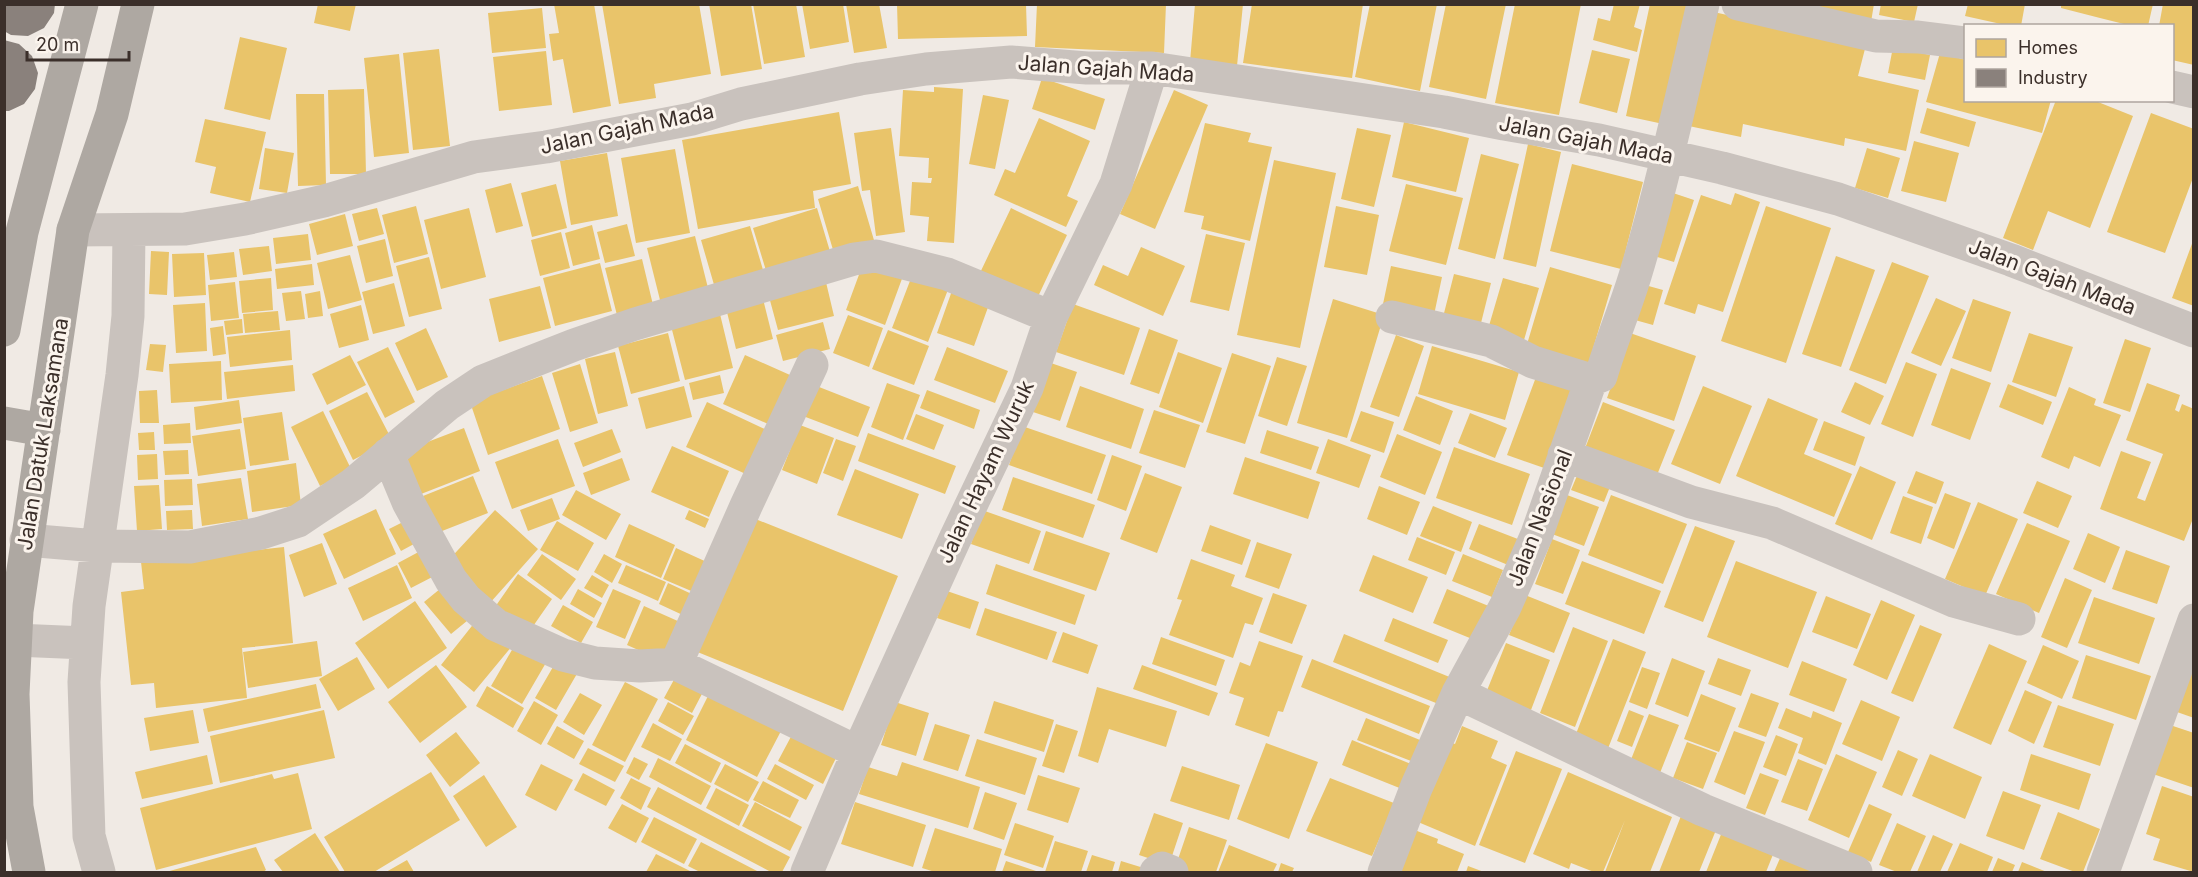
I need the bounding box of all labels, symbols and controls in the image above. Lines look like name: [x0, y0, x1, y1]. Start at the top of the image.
scale bar: [27, 24, 129, 62]
legend: [1964, 24, 2174, 102]
text: 20 m: [36, 34, 79, 55]
text: Homes: [2018, 37, 2078, 58]
street label: Jalan Gajah Mada: [1017, 50, 1195, 87]
text: Industry: [2018, 67, 2088, 88]
street label: Jalan Gajah Mada: [538, 98, 716, 159]
street label: Jalan Gajah Mada: [1497, 110, 1675, 169]
street label: Jalan Gajah Mada: [1965, 233, 2139, 320]
street label: Jalan Datuk Laksamana: [12, 316, 73, 552]
street label: Jalan Hayam Wuruk: [932, 376, 1039, 567]
street label: Jalan Nasional: [1502, 446, 1577, 590]

